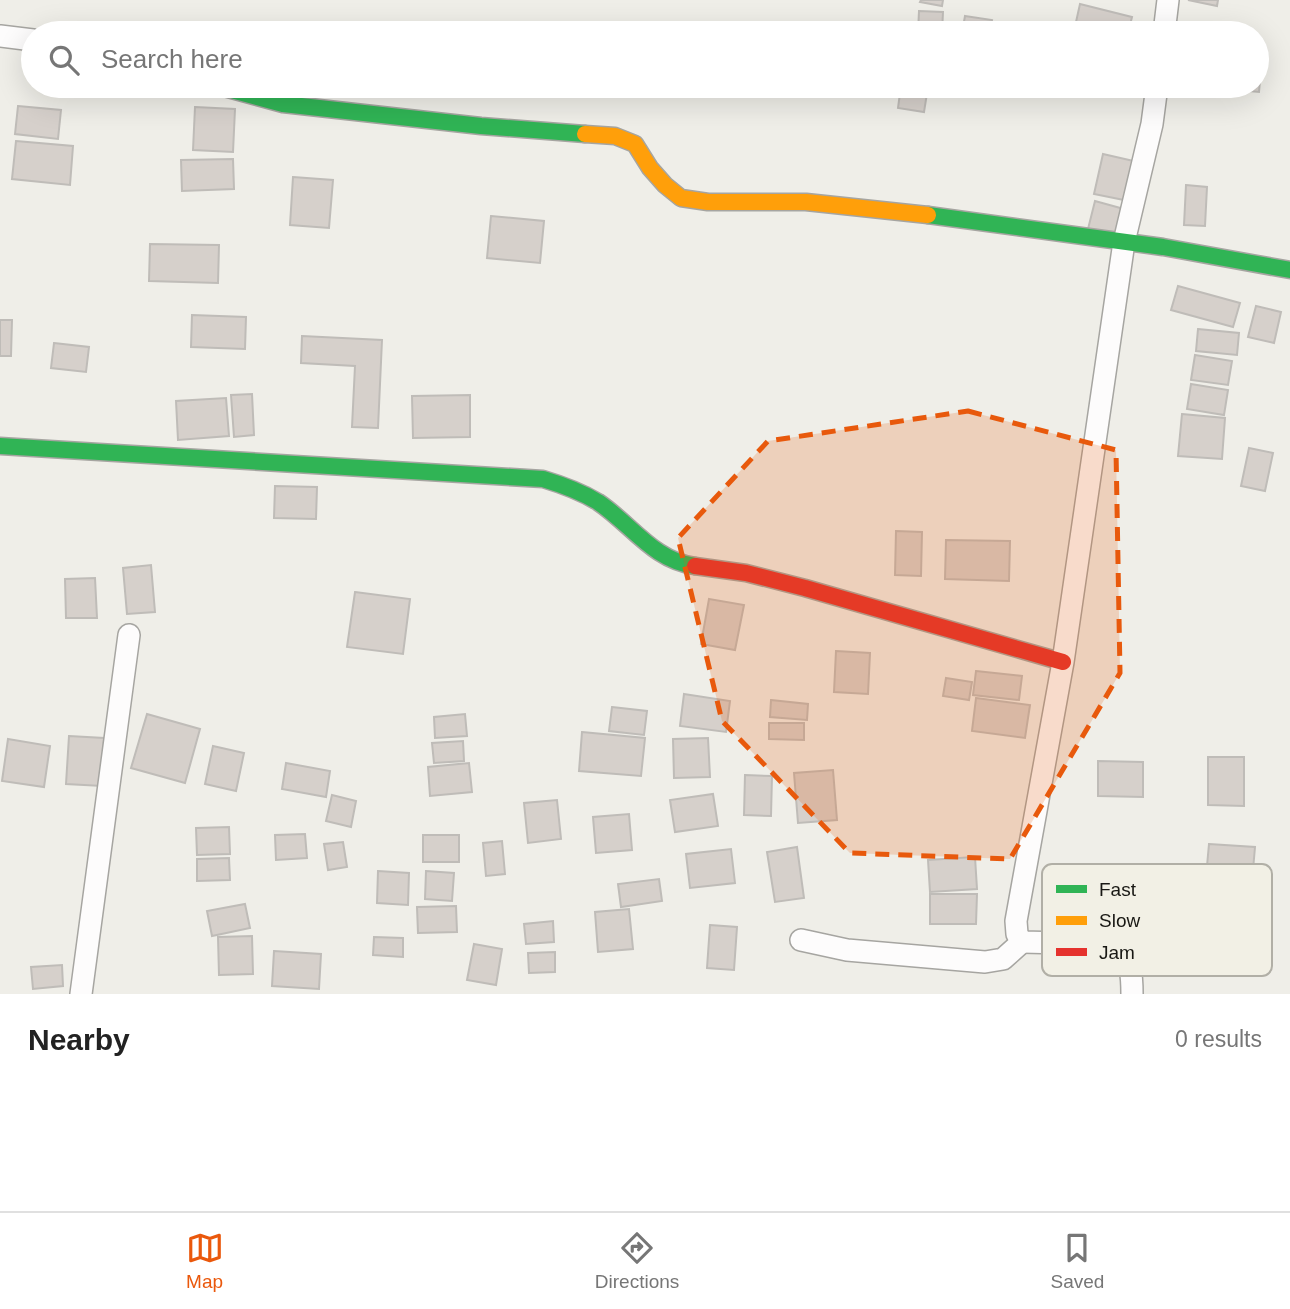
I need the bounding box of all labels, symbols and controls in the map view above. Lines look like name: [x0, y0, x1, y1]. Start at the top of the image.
search box: [21, 21, 1269, 98]
icon: search: [45, 41, 83, 79]
text: Search here: [101, 44, 243, 74]
legend: [1042, 864, 1272, 976]
text: Fast: [1099, 879, 1137, 900]
text: Slow: [1099, 910, 1140, 931]
text: Jam: [1099, 942, 1135, 963]
text: Nearby: [28, 1023, 130, 1056]
text: 0 results: [1175, 1026, 1262, 1052]
tab: Map: [186, 1229, 224, 1293]
tab: Directions: [595, 1229, 679, 1293]
tab: Saved: [1050, 1229, 1104, 1293]

